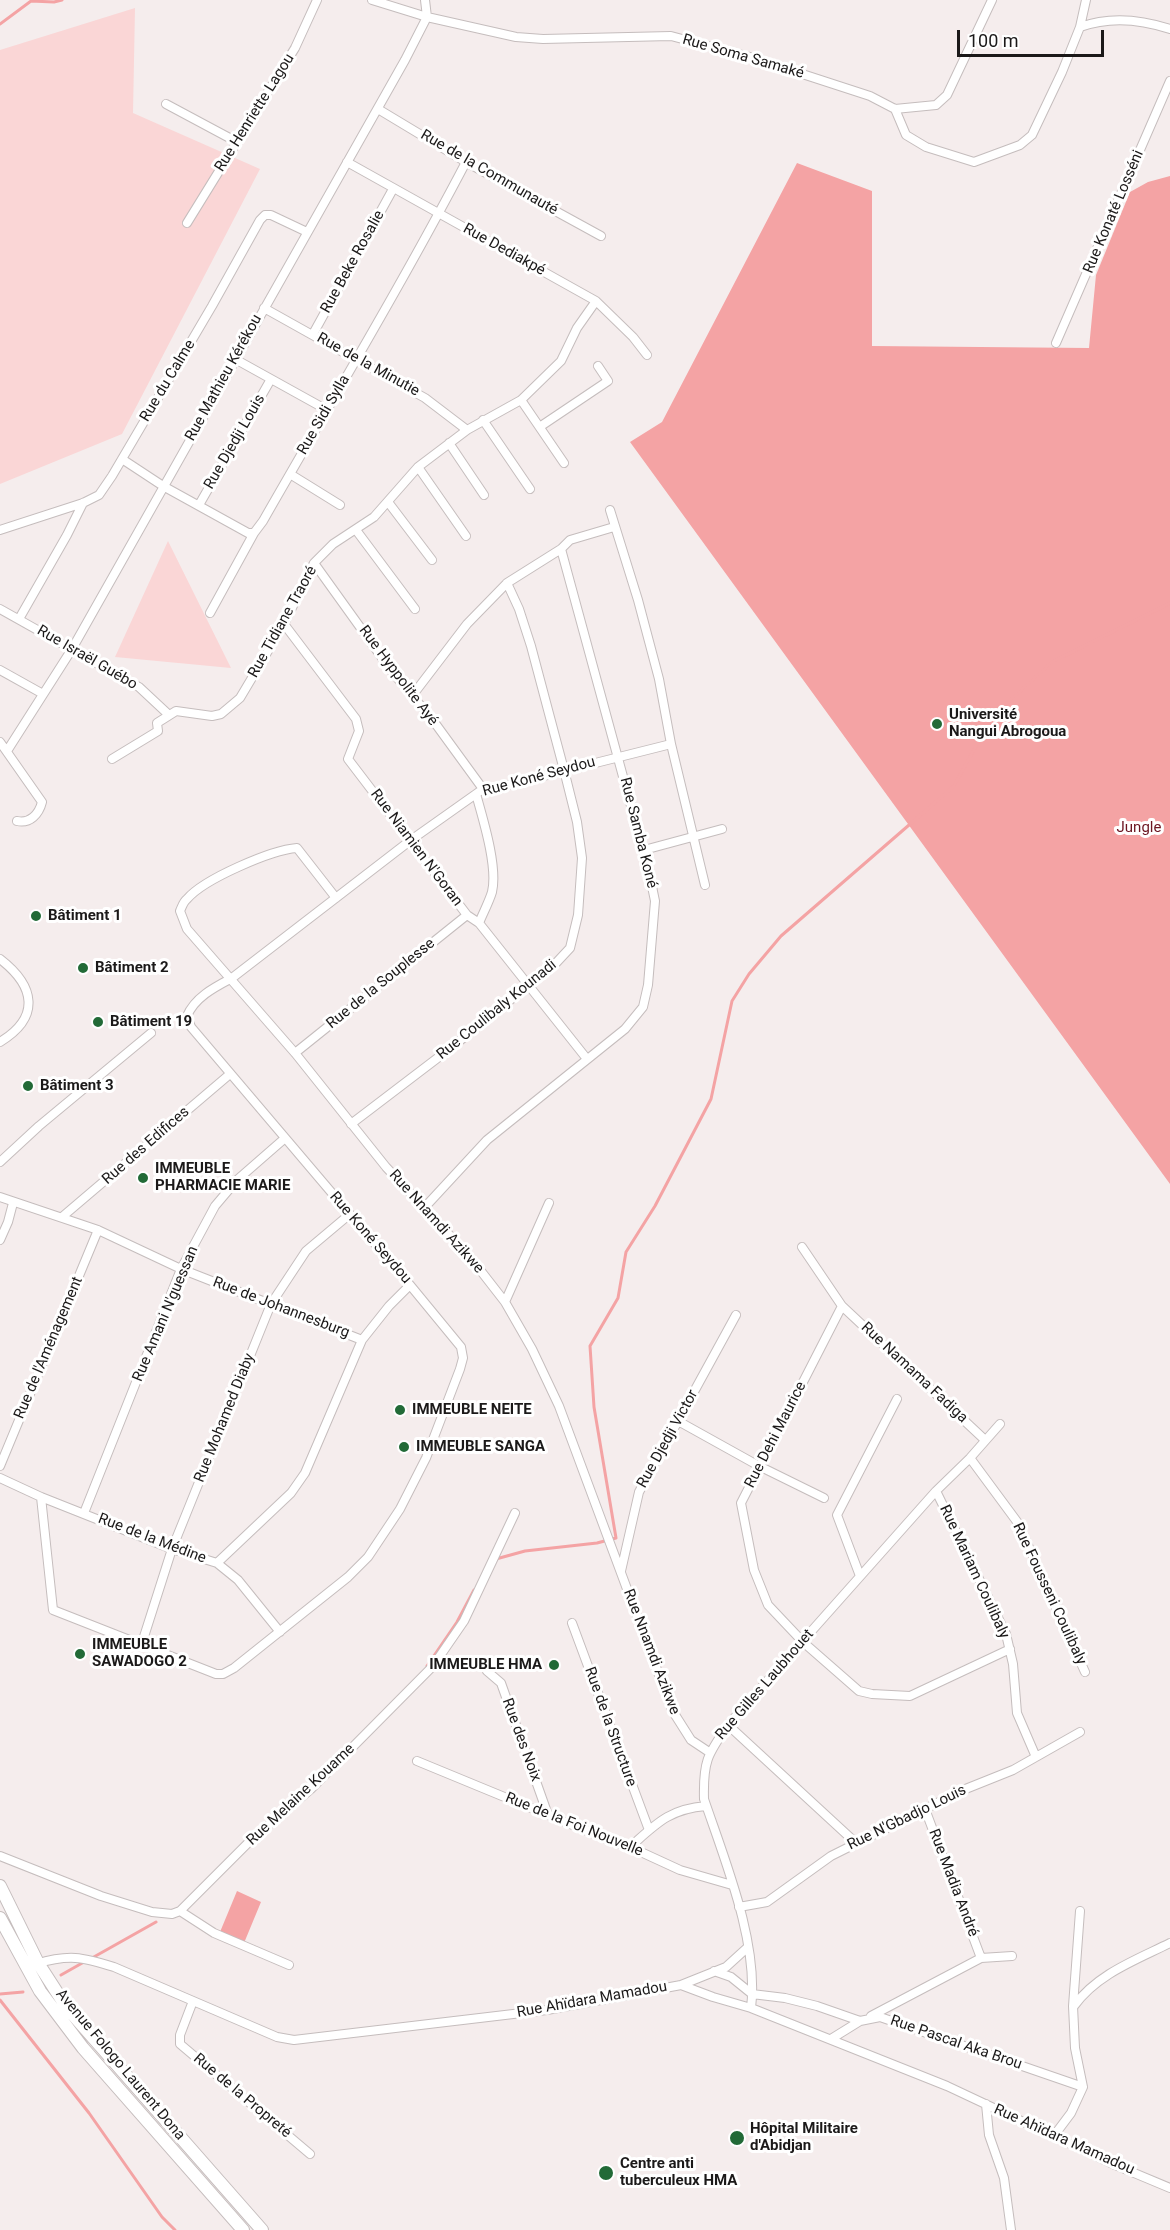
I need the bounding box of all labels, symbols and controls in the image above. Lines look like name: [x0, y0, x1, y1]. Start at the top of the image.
scale bar: [960, 18, 1107, 56]
text: 100 m: [968, 30, 1019, 51]
street label: Rue Soma Samaké: [680, 31, 806, 83]
street label: Rue Henriette Lagou: [211, 51, 299, 175]
street label: Rue de la Communauté: [417, 126, 561, 220]
street label: Rue Konaté Losséni: [1080, 148, 1148, 276]
street label: Rue Beke Rosalie: [317, 208, 389, 316]
street label: Rue Dediakpé: [460, 220, 548, 280]
street label: Rue Mathieu Kérékou: [182, 312, 266, 444]
street label: Rue de la Minutie: [313, 329, 423, 401]
street label: Rue du Calme: [137, 337, 199, 425]
street label: Rue Sidi Sylla: [294, 372, 354, 458]
street label: Rue Djedji Louis: [201, 391, 269, 493]
street label: Rue Tidiane Traoré: [245, 563, 321, 681]
street label: Rue Israël Guébo: [34, 622, 140, 694]
street label: Rue Hyppolite Ayé: [355, 622, 441, 730]
place label: Université Nangui Abrogoua: [949, 706, 1066, 741]
marker: Université Nangui Abrogoua: [930, 717, 944, 731]
street label: Rue Koné Seydou: [481, 753, 597, 801]
street label: Rue Samba Koné: [616, 776, 660, 890]
street label: Rue Niamien N'Goran: [366, 786, 466, 910]
park label: Jungle: [1117, 819, 1161, 837]
place label: Bâtiment 1: [48, 907, 122, 925]
marker: Bâtiment 1: [29, 909, 43, 923]
street label: Rue de la Souplesse: [323, 935, 439, 1033]
street label: Rue Coulibaly Kounadi: [434, 956, 560, 1064]
place label: Bâtiment 2: [95, 959, 169, 977]
marker: Bâtiment 2: [76, 961, 90, 975]
place label: Bâtiment 19: [110, 1013, 192, 1031]
marker: Bâtiment 19: [91, 1015, 105, 1029]
place label: Bâtiment 3: [40, 1077, 114, 1095]
marker: Bâtiment 3: [21, 1079, 35, 1093]
street label: Rue des Edifices: [99, 1103, 193, 1189]
place label: IMMEUBLE PHARMACIE MARIE: [155, 1160, 290, 1195]
street label: Rue Nnamdi Azikwe: [385, 1167, 487, 1277]
marker: IMMEUBLE PHARMACIE MARIE: [136, 1171, 150, 1185]
street label: Rue Koné Seydou: [325, 1188, 415, 1288]
street label: Rue Amani N'guessan: [129, 1244, 203, 1384]
street label: Rue de l'Aménagement: [11, 1274, 87, 1422]
street label: Rue de Johannesburg: [210, 1274, 352, 1342]
street label: Rue Namama Fadiga: [857, 1319, 971, 1427]
street label: Rue Mohamed Diaby: [191, 1351, 259, 1485]
street label: Rue Dehi Maurice: [741, 1379, 811, 1491]
street label: Rue Djedji Victor: [634, 1387, 702, 1491]
place label: IMMEUBLE NEITE: [412, 1401, 532, 1419]
marker: IMMEUBLE NEITE: [393, 1403, 407, 1417]
place label: IMMEUBLE SANGA: [416, 1438, 545, 1456]
marker: IMMEUBLE SANGA: [397, 1440, 411, 1454]
street label: Rue Mariam Coulibaly: [935, 1502, 1013, 1642]
street label: Rue de la Médine: [95, 1510, 209, 1568]
street label: Rue Fousseni Coulibaly: [1008, 1520, 1090, 1668]
street label: Rue Nnamdi Azikwe: [619, 1587, 683, 1717]
street label: Rue Gilles Laubhouet: [712, 1626, 818, 1744]
place label: IMMEUBLE SAWADOGO 2: [92, 1636, 187, 1671]
marker: IMMEUBLE SAWADOGO 2: [73, 1647, 87, 1661]
place label: IMMEUBLE HMA: [429, 1656, 542, 1674]
marker: IMMEUBLE HMA: [547, 1658, 561, 1672]
street label: Rue de la Structure: [580, 1665, 640, 1789]
street label: Rue des Noix: [498, 1696, 544, 1784]
street label: Rue Melaine Kouame: [243, 1740, 359, 1850]
street label: Rue N'Gbadjo Louis: [845, 1781, 969, 1855]
street label: Rue de la Foi Nouvelle: [503, 1789, 645, 1861]
street label: Rue Madia André: [924, 1827, 982, 1939]
street label: Rue Ahïdara Mamadou: [516, 1978, 668, 2022]
street label: Avenue Fologo Laurent Dona: [52, 1986, 188, 2144]
street label: Rue Pascal Aka Brou: [888, 2012, 1024, 2074]
street label: Rue de la Propreté: [189, 2050, 295, 2142]
street label: Rue Ahïdara Mamadou: [991, 2101, 1137, 2179]
place label: Hôpital Militaire d'Abidjan: [750, 2120, 858, 2155]
marker: Hôpital Militaire d'Abidjan: [728, 2129, 746, 2147]
place label: Centre anti tuberculeux HMA: [620, 2155, 737, 2190]
marker: Centre anti tuberculeux HMA: [597, 2164, 615, 2182]

